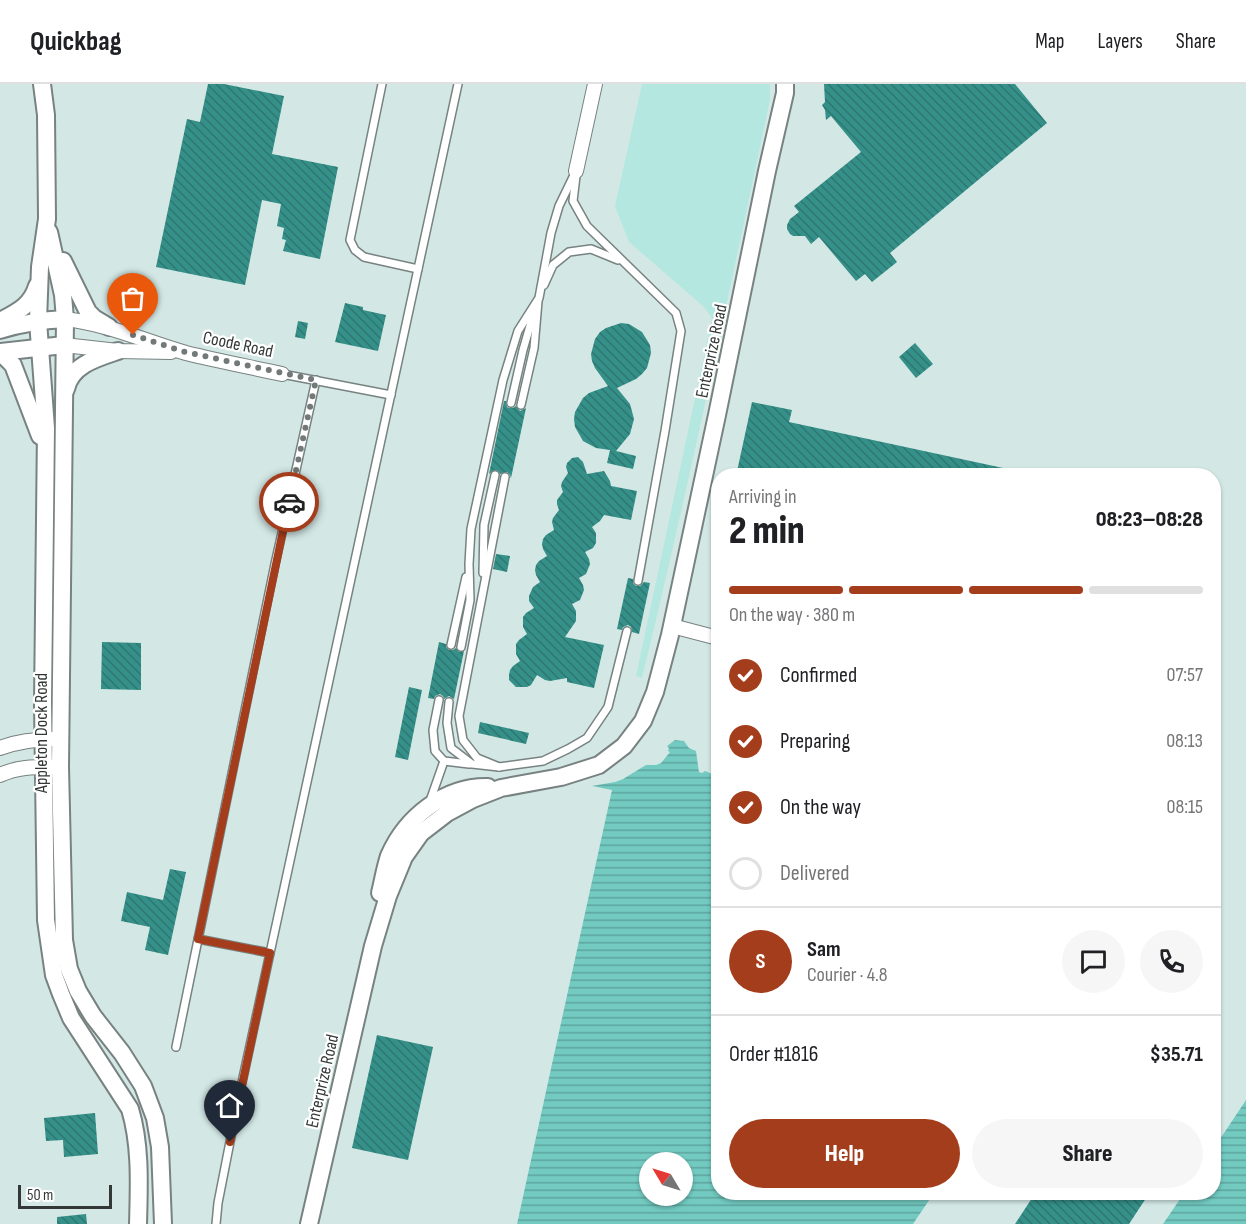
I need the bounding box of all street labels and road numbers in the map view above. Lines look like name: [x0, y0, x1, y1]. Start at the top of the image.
street label: Enterprize Road: [691, 302, 732, 400]
street label: Coode Road: [201, 327, 275, 362]
street label: Appleton Dock Road: [31, 673, 52, 794]
street label: Enterprize Road: [302, 1032, 343, 1130]

